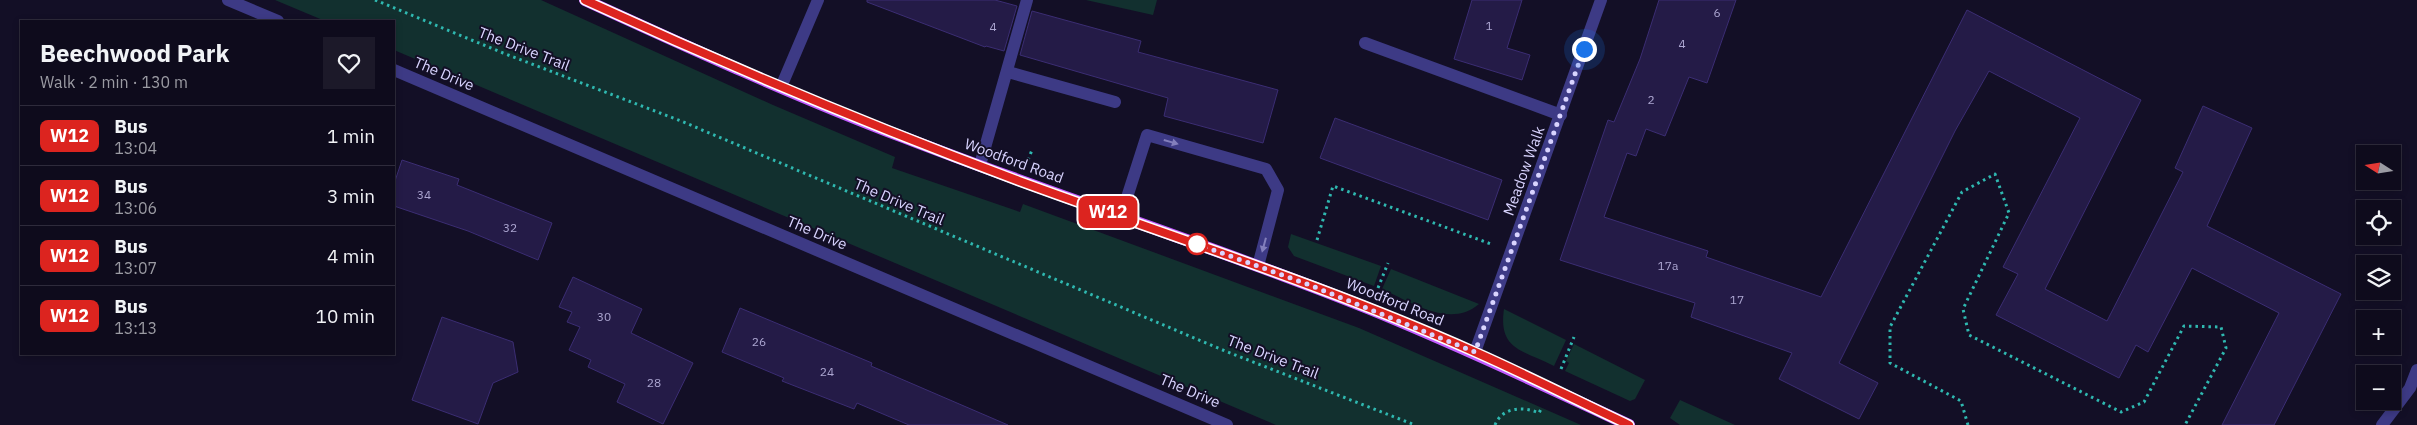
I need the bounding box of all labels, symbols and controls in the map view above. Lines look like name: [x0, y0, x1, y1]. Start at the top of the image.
house number: 6: [1713, 5, 1721, 20]
house number: 1: [1485, 18, 1493, 33]
house number: 4: [989, 19, 997, 34]
street label: The Drive Trail: [476, 22, 573, 75]
house number: 4: [1678, 36, 1686, 51]
text: Beechwood Park: [40, 37, 229, 69]
button: heart: [323, 37, 375, 89]
your location: [1572, 37, 1597, 62]
street label: The Drive: [411, 52, 477, 95]
text: Walk · 2 min · 130 m: [40, 72, 188, 92]
house number: 2: [1647, 92, 1655, 107]
text: Bus: [114, 114, 148, 138]
street label: Meadow Walk: [1499, 123, 1549, 218]
text: W12: [50, 124, 89, 147]
text: 1 min: [327, 124, 375, 148]
street label: Woodford Road: [962, 134, 1066, 187]
text: 13:04: [114, 138, 157, 158]
one-way arrow: [1163, 138, 1178, 146]
north arrow: [2356, 145, 2401, 190]
map controls: [2356, 145, 2401, 410]
text: Bus: [114, 174, 148, 198]
street label: The Drive Trail: [851, 174, 947, 229]
text: W12: [50, 184, 89, 207]
text: 3 min: [327, 184, 375, 208]
house number: 34: [417, 187, 431, 202]
line badge: W12: [1079, 196, 1137, 228]
text: 13:06: [114, 198, 157, 218]
text: W12: [1088, 200, 1128, 223]
button: locate: [2356, 200, 2401, 245]
street label: The Drive: [784, 211, 850, 254]
house number: 32: [503, 220, 517, 235]
unlabelled marker: [1186, 233, 1208, 255]
text: Bus: [114, 234, 148, 258]
one-way arrow: [1259, 237, 1267, 252]
text: W12: [50, 244, 89, 267]
text: 4 min: [327, 244, 375, 268]
button: layers: [2356, 255, 2401, 300]
text: 13:07: [114, 258, 157, 278]
house number: 17a: [1658, 258, 1679, 273]
street label: Woodford Road: [1343, 273, 1447, 330]
house number: 17: [1730, 292, 1744, 307]
text: Bus: [114, 294, 148, 318]
text: W12: [50, 304, 89, 327]
text: 10 min: [316, 304, 375, 328]
house number: 30: [597, 309, 611, 324]
button: +: [2356, 310, 2401, 355]
text: 13:13: [114, 318, 157, 338]
street label: The Drive Trail: [1225, 330, 1322, 383]
house number: 26: [752, 334, 766, 349]
house number: 24: [820, 364, 834, 379]
button: −: [2356, 365, 2401, 410]
street label: The Drive: [1157, 369, 1223, 412]
house number: 28: [647, 375, 661, 390]

